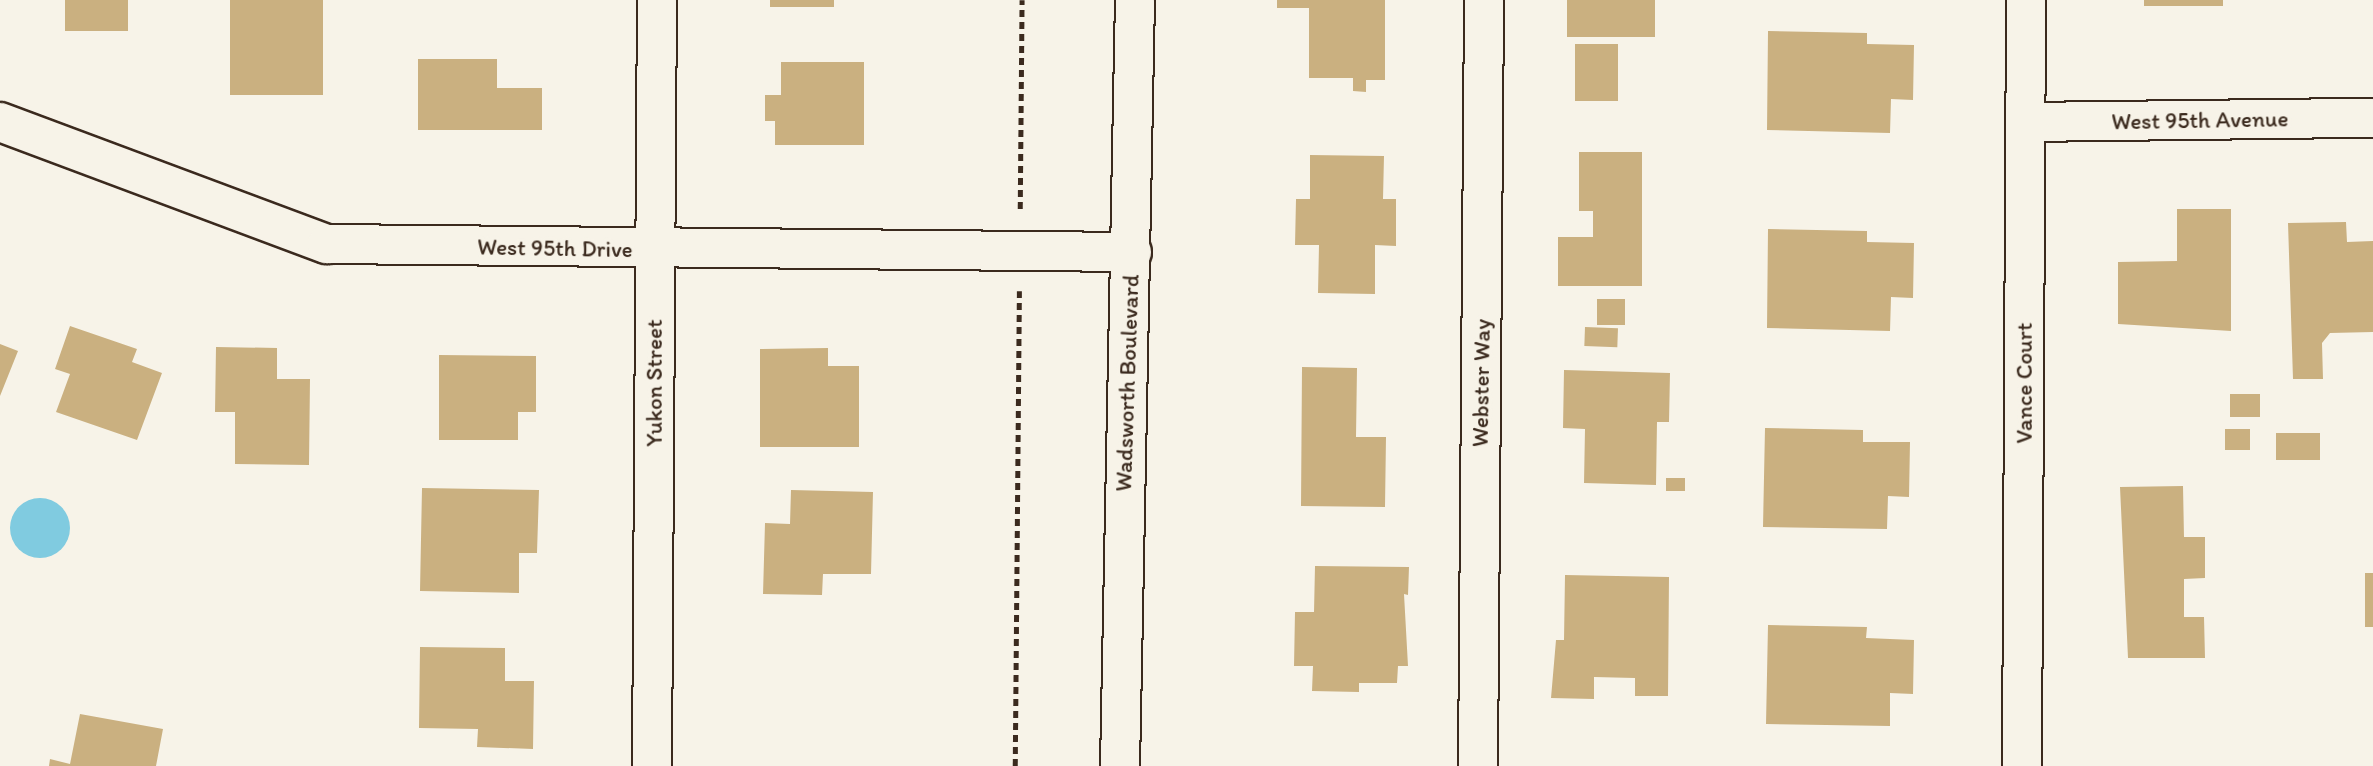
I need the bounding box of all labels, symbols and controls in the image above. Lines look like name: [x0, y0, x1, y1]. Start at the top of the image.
street label: West 95th Avenue: [2112, 105, 2288, 135]
street label: West 95th Drive: [477, 233, 633, 263]
street label: Wadsworth Boulevard: [1109, 274, 1145, 492]
street label: Webster Way: [1466, 319, 1496, 447]
street label: Yukon Street: [640, 320, 668, 446]
street label: Vance Court: [2010, 322, 2038, 444]

